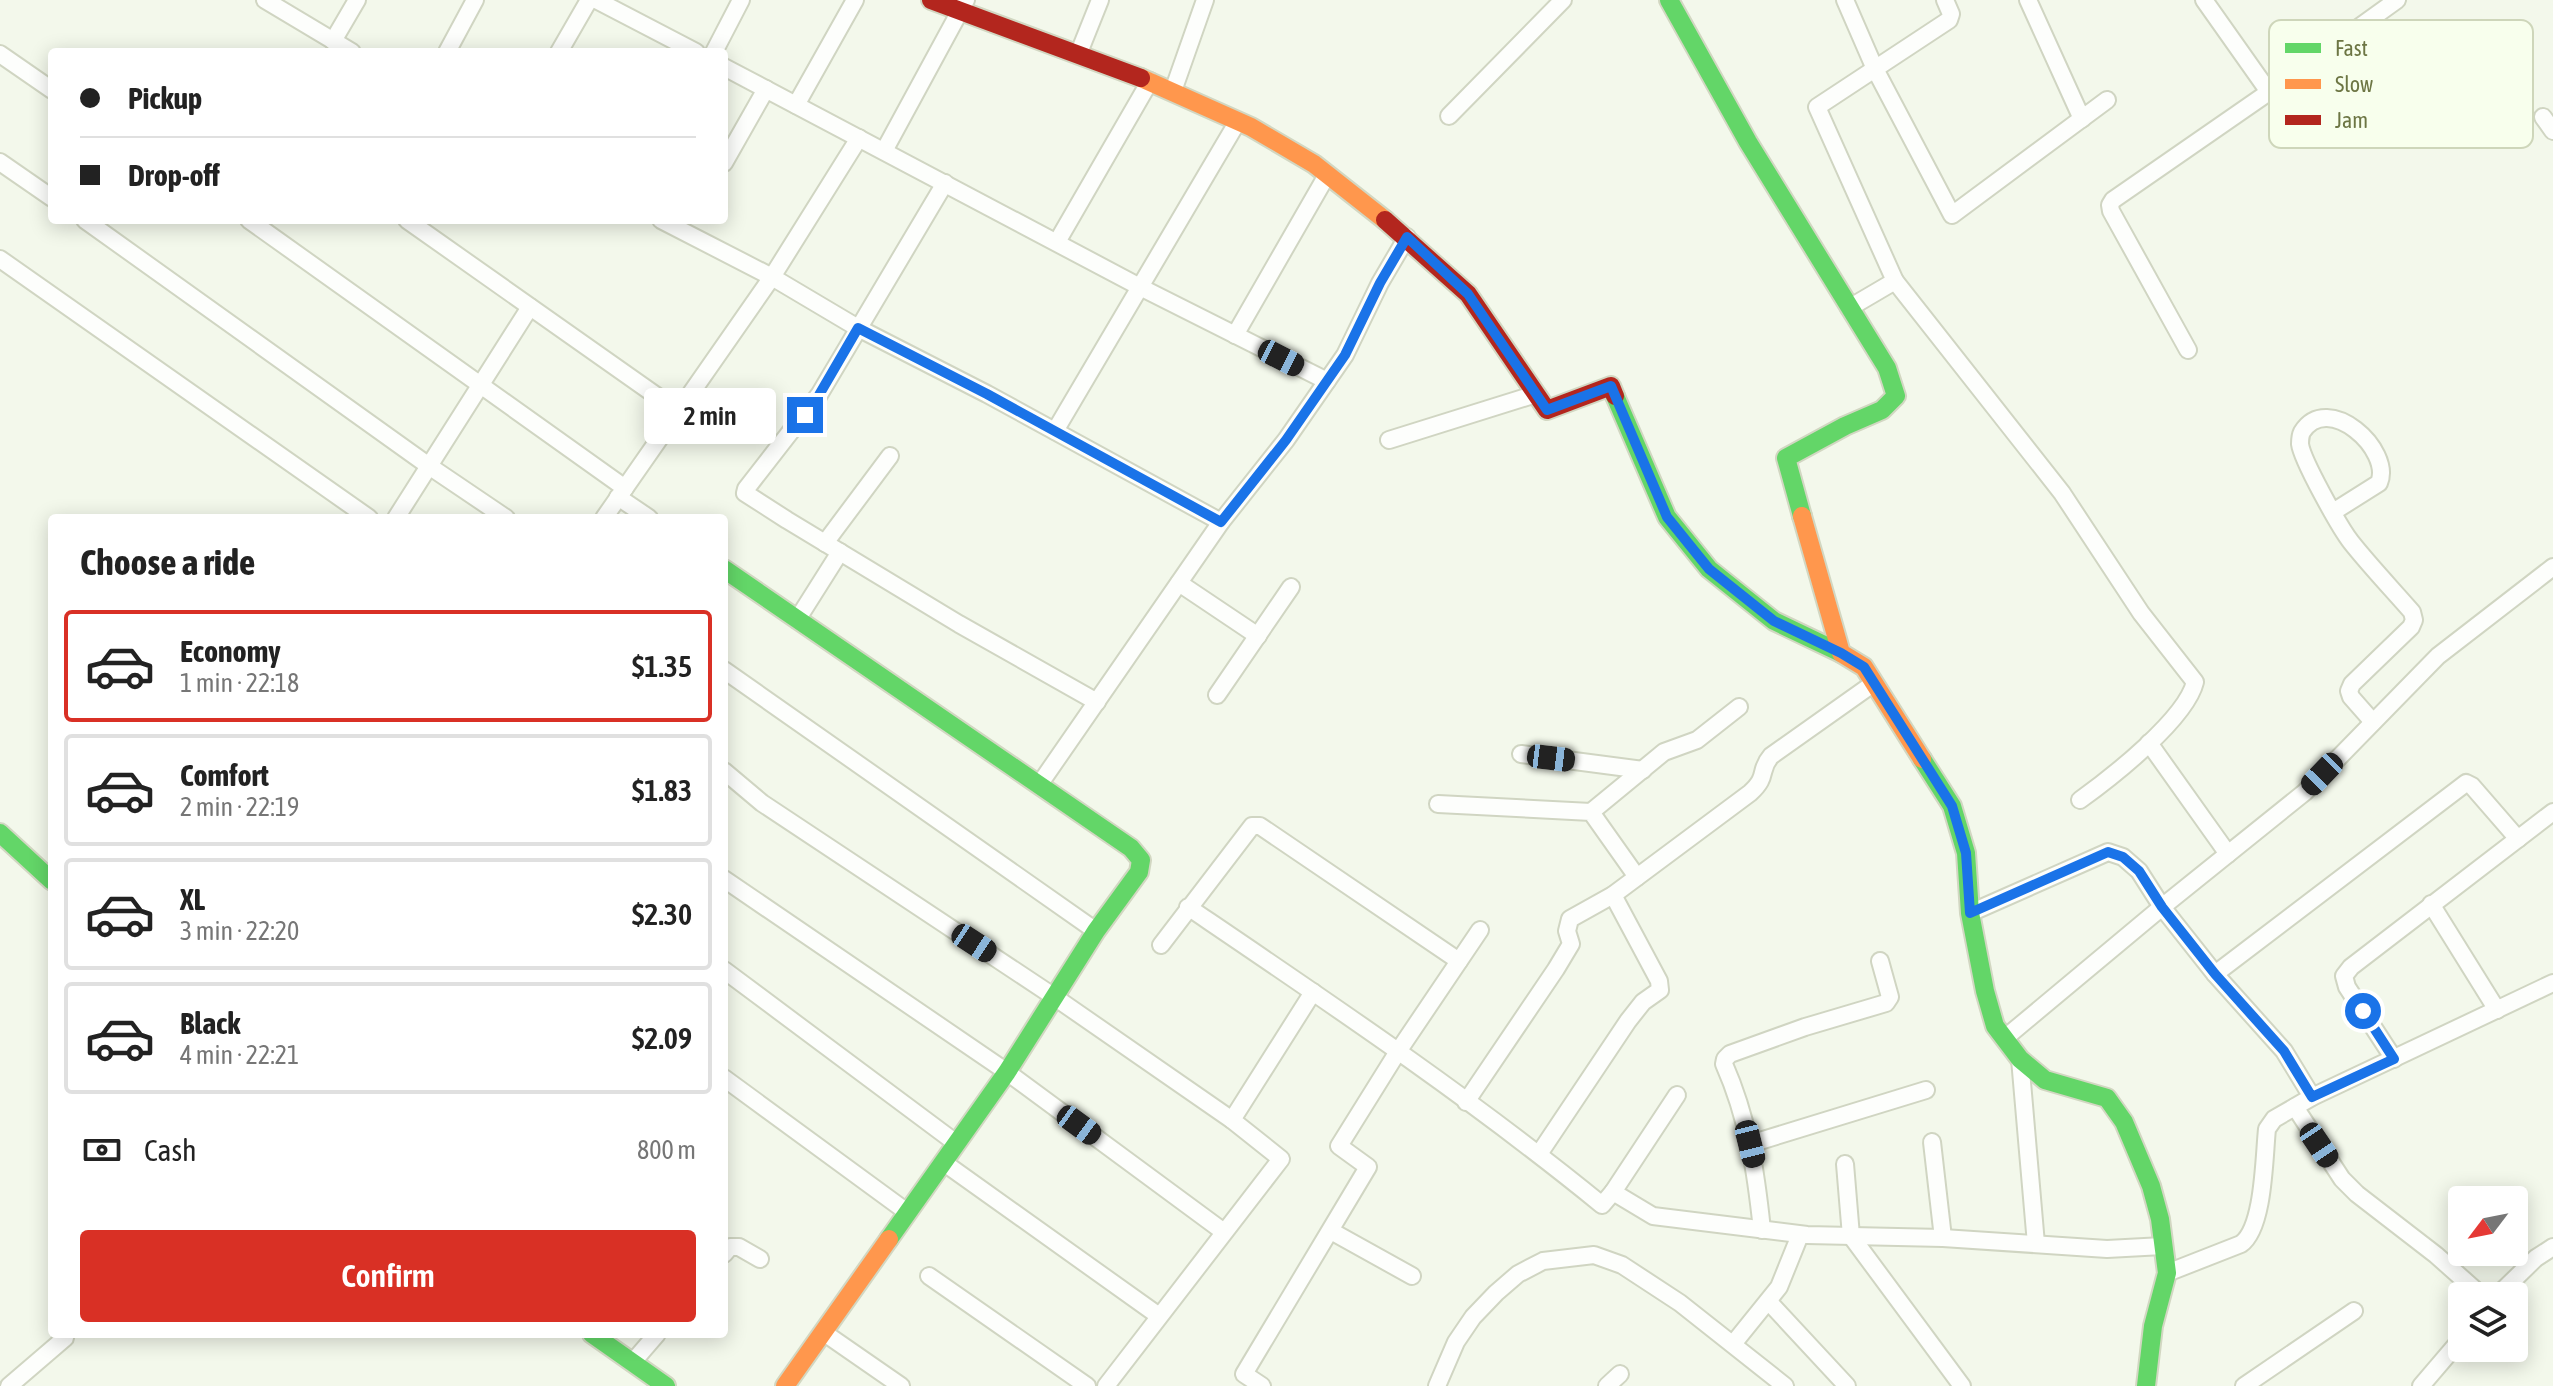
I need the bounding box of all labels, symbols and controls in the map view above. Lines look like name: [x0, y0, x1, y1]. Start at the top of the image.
legend: [2269, 20, 2533, 148]
text: Fast: [2335, 35, 2368, 61]
text: Slow: [2335, 71, 2373, 97]
text: Pickup: [128, 81, 202, 115]
text: Jam: [2335, 107, 2368, 133]
text: Drop-off: [128, 158, 220, 192]
car: [1254, 336, 1308, 380]
callout: 2 min: [645, 387, 777, 443]
route end: [787, 397, 823, 433]
text: 2 min: [683, 401, 737, 431]
text: Choose a ride: [80, 541, 255, 583]
icon: car: [84, 630, 156, 702]
text: Economy: [180, 634, 281, 668]
text: $1.35: [632, 649, 692, 683]
text: 1 min · 22:18: [180, 668, 299, 698]
car: [1526, 743, 1576, 773]
car: [2297, 748, 2347, 800]
icon: car: [84, 754, 156, 826]
text: Comfort: [180, 758, 269, 792]
text: $1.83: [632, 773, 692, 807]
text: 2 min · 22:19: [180, 792, 299, 822]
icon: car: [84, 878, 156, 950]
text: XL: [180, 882, 205, 916]
text: $2.30: [632, 897, 692, 931]
text: 3 min · 22:20: [180, 916, 299, 946]
car: [947, 920, 1001, 966]
route start: [2345, 993, 2381, 1029]
icon: car: [84, 1002, 156, 1074]
text: Black: [180, 1006, 240, 1040]
text: $2.09: [632, 1021, 692, 1055]
text: 4 min · 22:21: [180, 1040, 299, 1070]
car: [1053, 1101, 1105, 1149]
car: [1733, 1118, 1767, 1170]
car: [2296, 1118, 2342, 1172]
icon: cash: [80, 1128, 124, 1172]
text: Cash: [144, 1133, 197, 1167]
text: 800 m: [637, 1135, 696, 1165]
north arrow: [2448, 1186, 2528, 1266]
map controls: [2448, 1186, 2528, 1362]
button: Confirm: [80, 1230, 696, 1322]
button: layers: [2448, 1282, 2528, 1362]

